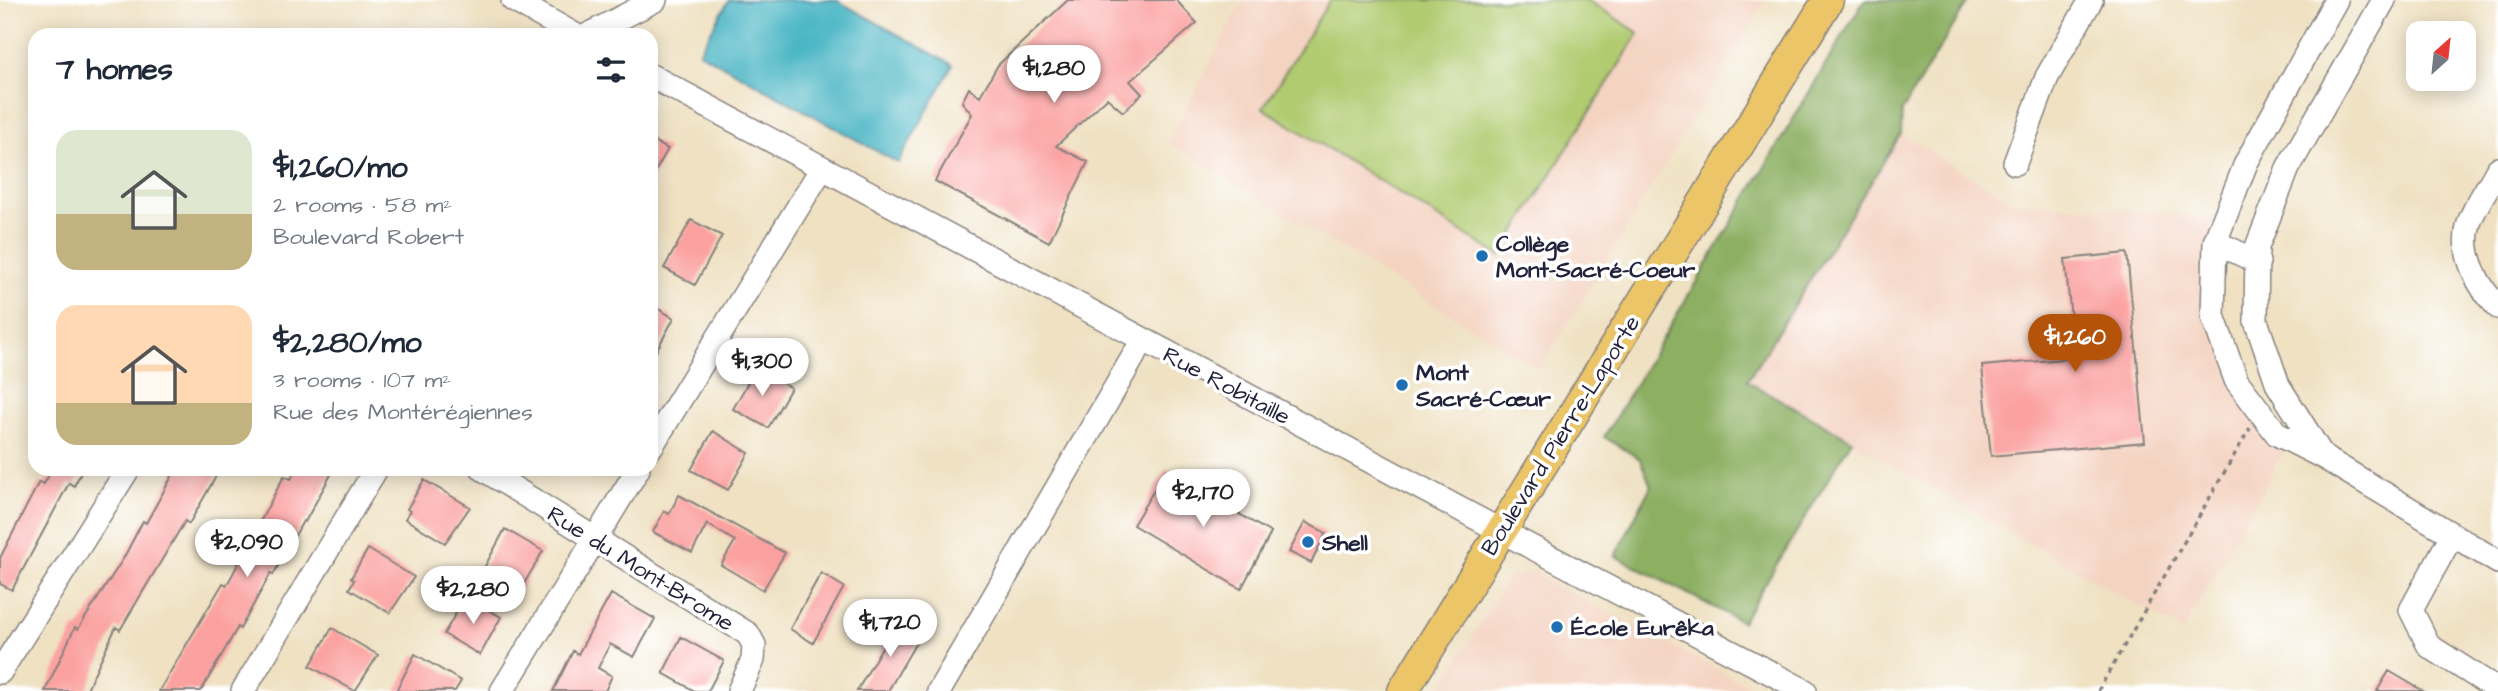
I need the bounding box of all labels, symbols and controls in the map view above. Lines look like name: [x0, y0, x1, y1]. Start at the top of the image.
north arrow: [2406, 21, 2476, 91]
map controls: [2406, 21, 2476, 91]
pin: $1,280: [997, 46, 1111, 105]
text: 7 homes: [56, 49, 173, 91]
icon: filters: [592, 51, 630, 89]
text: $1,280: [1023, 52, 1085, 84]
text: $1,260/mo: [273, 147, 408, 189]
icon: home: [112, 158, 196, 242]
text: 2 rooms · 58 m²: [273, 189, 452, 221]
text: Boulevard Robert: [273, 221, 464, 253]
place label: Collège Mont-Sacré-Coeur: [1496, 228, 1696, 286]
marker: Collège Mont-Sacré-Coeur: [1474, 248, 1490, 264]
street label: Boulevard Pierre-Laporte: [1474, 309, 1648, 562]
pin: $1,260: [2018, 314, 2132, 374]
text: $1,260: [2044, 321, 2106, 353]
text: $2,280/mo: [273, 322, 422, 364]
icon: home: [112, 333, 196, 417]
pin: $1,300: [705, 338, 819, 398]
street label: Rue Robitaille: [1157, 339, 1296, 433]
text: $1,300: [732, 345, 792, 377]
place label: Mont Sacré-Cœur: [1415, 357, 1551, 415]
text: 3 rooms · 107 m²: [273, 364, 451, 396]
marker: Mont Sacré-Cœur: [1394, 377, 1410, 393]
text: Rue des Montérégiennes: [273, 396, 533, 428]
pin: $2,170: [1146, 470, 1260, 529]
text: $2,170: [1172, 476, 1234, 508]
street label: Rue du Mont-Brome: [541, 498, 740, 639]
pin: $2,090: [190, 520, 304, 579]
text: $2,090: [211, 526, 283, 558]
place label: Shell: [1321, 527, 1368, 559]
marker: Shell: [1300, 534, 1316, 550]
pin: $2,280: [416, 566, 530, 626]
text: $2,280: [437, 573, 509, 605]
pin: $1,720: [833, 600, 947, 659]
text: $1,720: [859, 606, 921, 638]
place label: École Eurêka: [1571, 612, 1714, 644]
marker: École Eurêka: [1549, 619, 1565, 635]

